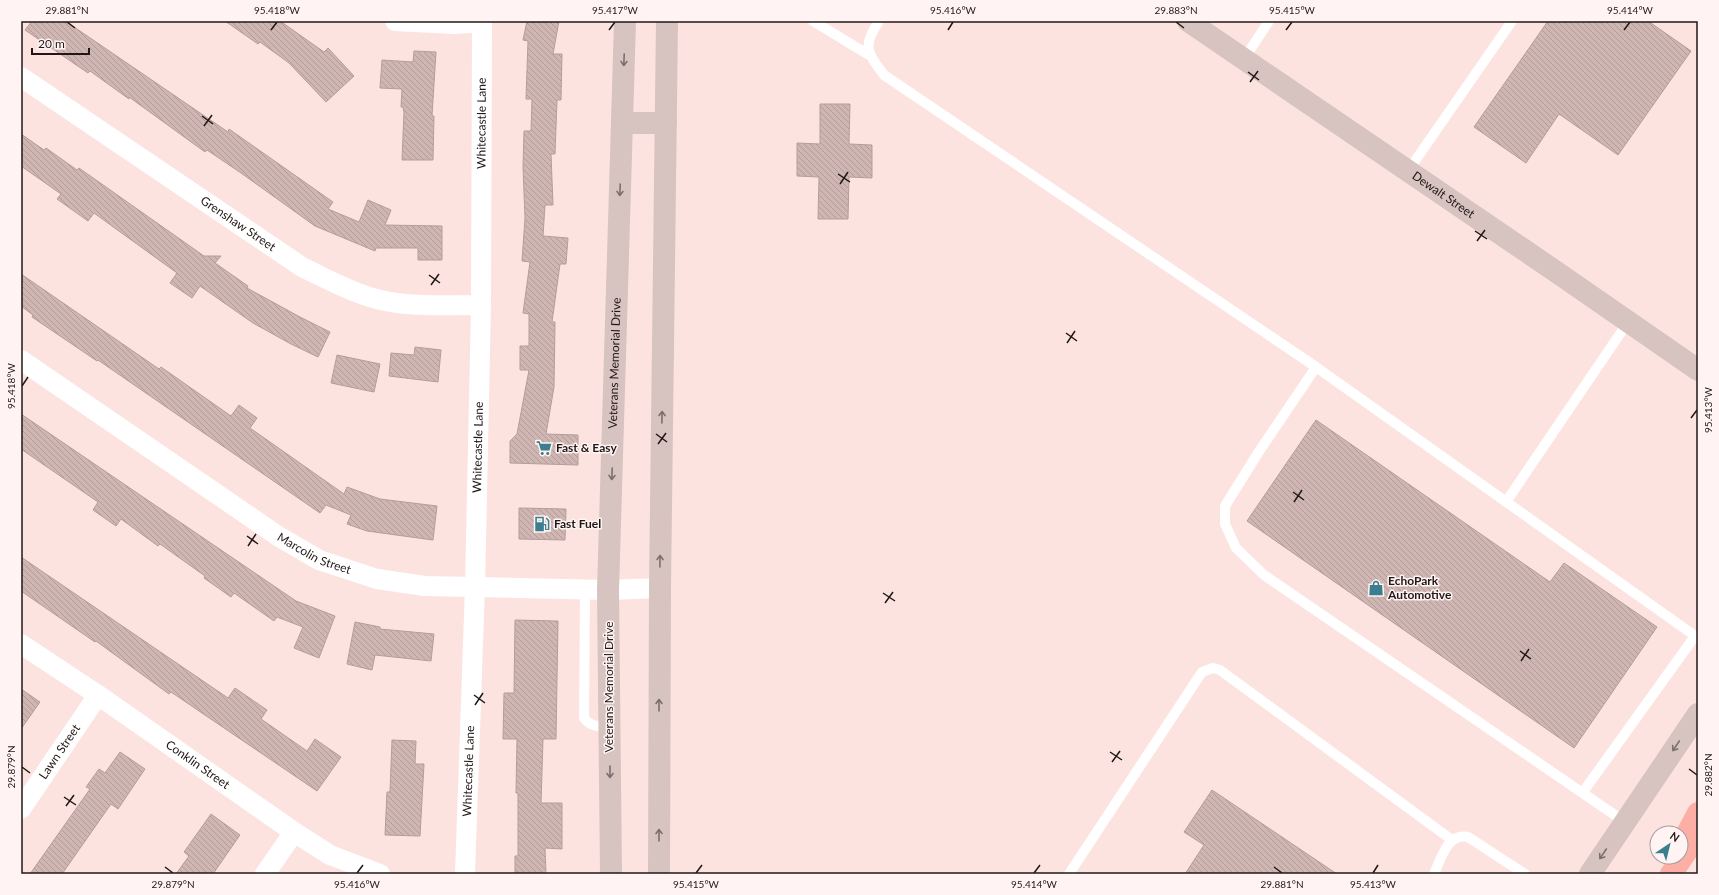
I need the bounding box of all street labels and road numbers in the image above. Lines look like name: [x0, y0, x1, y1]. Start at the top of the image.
street label: Whitecastle Lane: [473, 78, 489, 169]
street label: Dewalt Street: [1409, 168, 1478, 222]
street label: Grenshaw Street: [198, 193, 279, 254]
street label: Veterans Memorial Drive: [605, 297, 624, 429]
street label: Whitecastle Lane: [469, 401, 486, 493]
street label: Marcolin Street: [275, 529, 354, 577]
street label: Veterans Memorial Drive: [601, 621, 616, 753]
street label: Lawn Street: [35, 721, 83, 782]
street label: Whitecastle Lane: [459, 725, 477, 817]
street label: Conklin Street: [163, 737, 233, 792]

